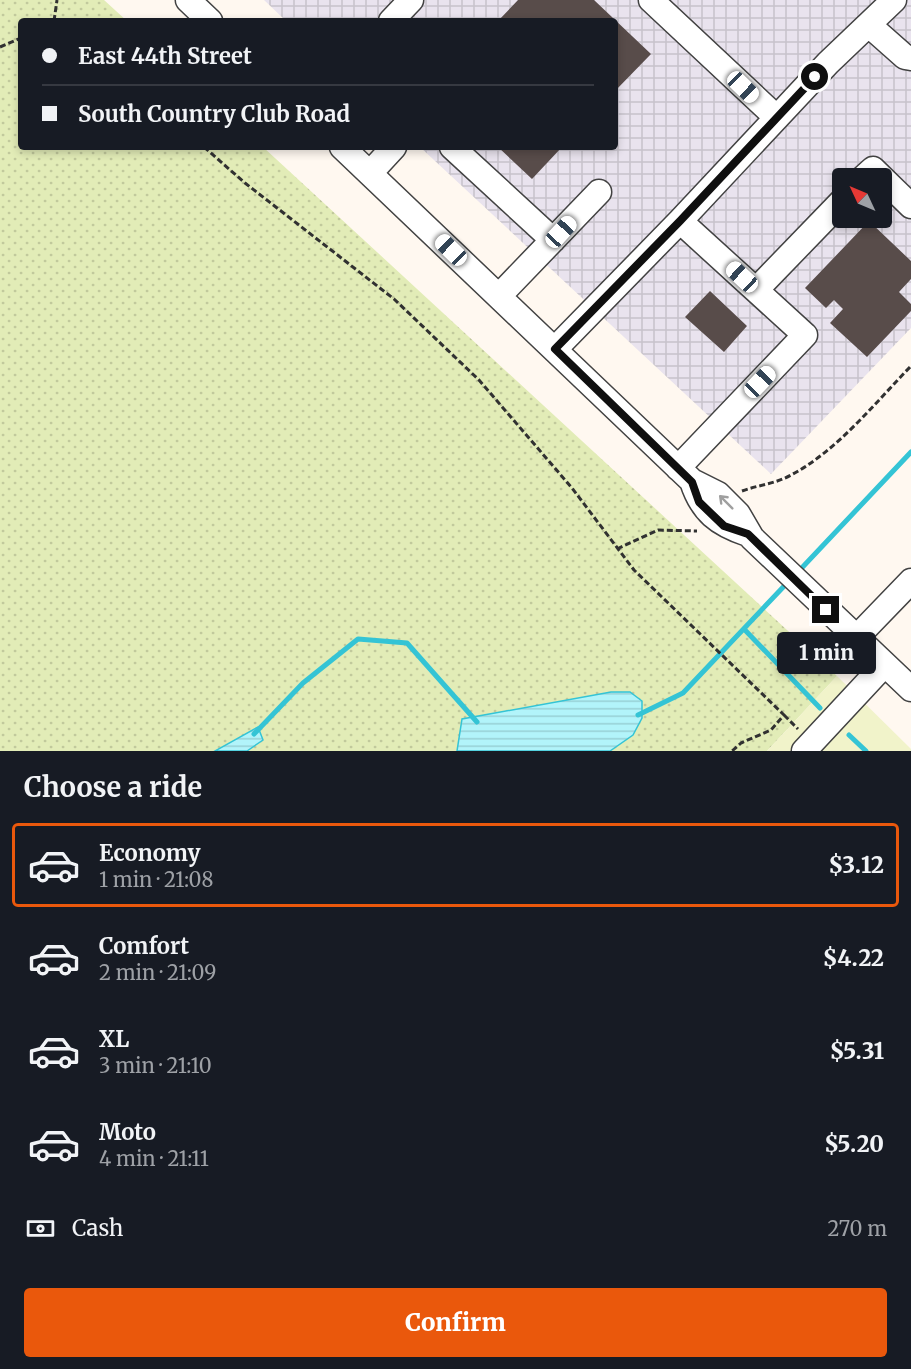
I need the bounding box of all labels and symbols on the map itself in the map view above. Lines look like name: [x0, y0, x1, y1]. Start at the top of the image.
route start: [801, 63, 828, 90]
car: [724, 68, 762, 106]
north arrow: [832, 168, 892, 228]
car: [542, 213, 580, 251]
car: [432, 231, 470, 269]
car: [723, 258, 761, 296]
car: [741, 363, 779, 401]
one-way arrow: [719, 494, 734, 509]
route end: [812, 596, 839, 623]
callout: 1 min: [776, 631, 876, 673]

